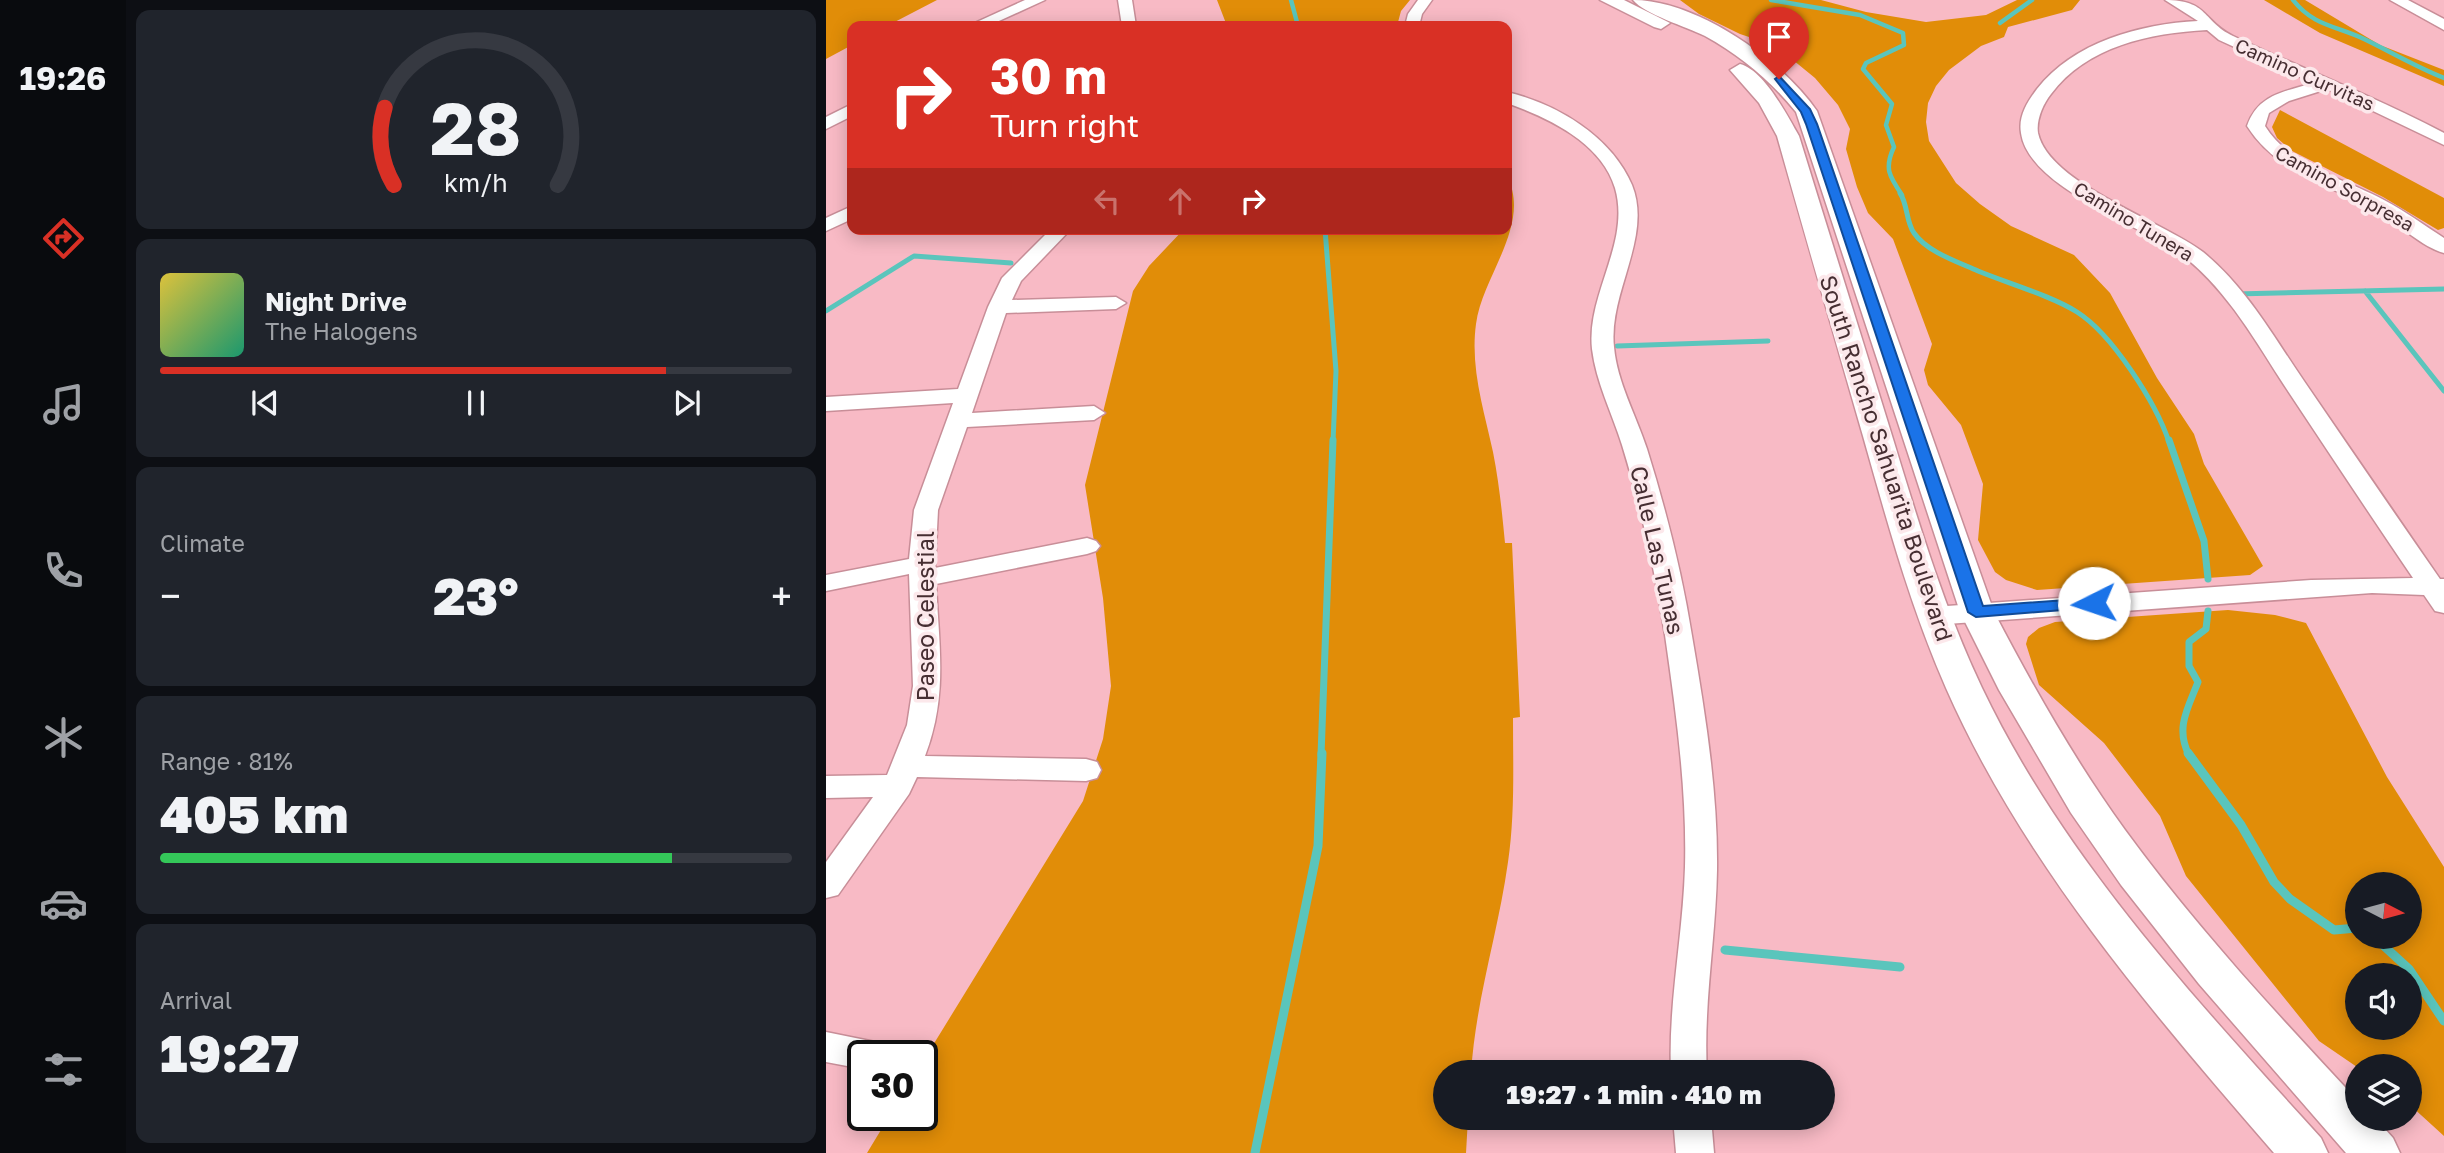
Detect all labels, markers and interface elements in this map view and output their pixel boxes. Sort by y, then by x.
pin [1749,7,1809,79]
icon: arrive [1760,18,1798,56]
street label: Camino Curvitas [2232,33,2378,115]
text: 30 m [990,46,1107,105]
icon: right [875,49,966,140]
text: 19:26 [20,59,106,97]
text: 28 [431,85,522,172]
text: Turn right [990,106,1139,144]
street label: Camino Sorpresa [2272,140,2418,236]
text: km/h [444,167,508,198]
street label: Camino Tunera [2070,176,2198,266]
icon: left [1088,182,1126,220]
icon: ahead [1161,182,1199,220]
icon: right [1234,182,1272,220]
icon: directions [39,214,88,263]
street label: South Rancho Sahuarita Boulevard [1814,271,1960,645]
text: Night Drive [265,286,407,317]
text: The Halogens [265,317,418,345]
icon: music [39,380,88,429]
icon: previous [246,384,284,422]
icon: pause [457,384,495,422]
icon: next [668,384,706,422]
street label: Calle Las Tunas [1625,463,1691,637]
text: Climate [160,529,245,557]
street label: Paseo Celestial [911,531,939,701]
icon: phone [39,546,88,595]
text: 23° [433,564,519,626]
position arrow [2057,566,2131,640]
text: − [160,573,181,618]
text: + [771,573,792,618]
icon: climate [39,713,88,762]
text: Range · 81% [160,747,293,775]
text: 405 km [160,782,348,844]
north arrow [2345,872,2422,948]
map controls [2345,872,2422,1131]
icon: car [39,879,88,928]
button: sound [2345,963,2422,1040]
text: Arrival [160,986,232,1014]
text: 19:27 [160,1021,299,1083]
speed limit sign: 30 [847,1040,938,1131]
icon: filters [39,1045,88,1094]
button: layers [2345,1054,2422,1131]
text: 19:27 · 1 min · 410 m [1506,1079,1762,1110]

